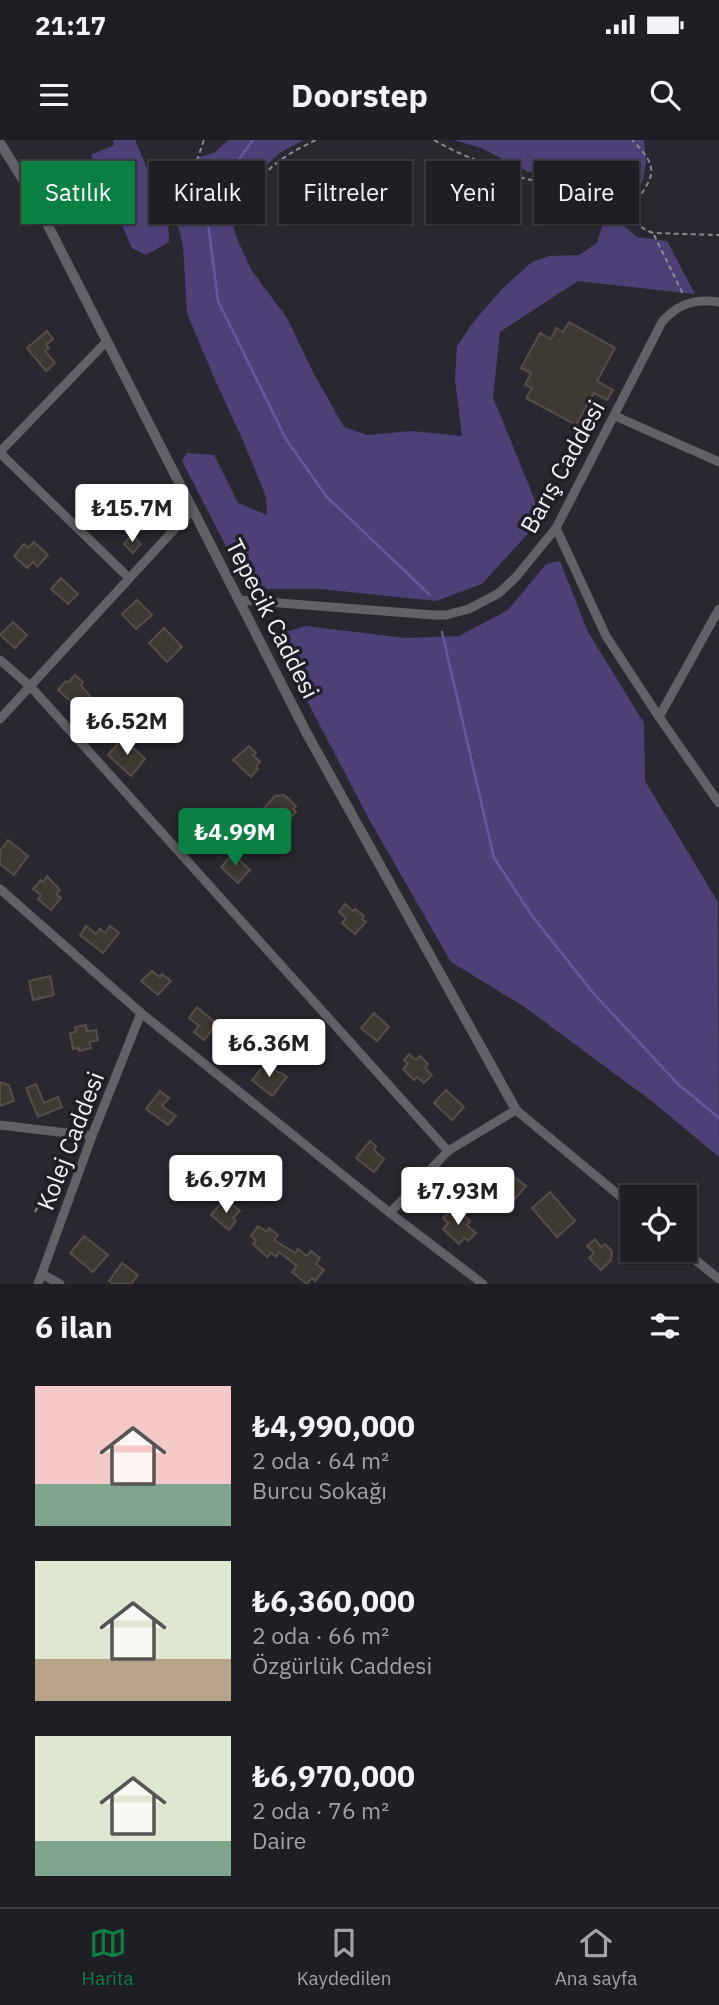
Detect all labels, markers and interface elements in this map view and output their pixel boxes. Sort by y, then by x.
text: 21:17 [35,8,106,42]
text: Doorstep [291,74,428,116]
icon: menu [35,76,73,114]
icon: search [646,76,684,114]
chip: Satılık [21,161,135,224]
chip: Kiralık [149,161,265,224]
chip: Filtreler [279,161,412,224]
chip: Yeni [426,161,520,224]
chip: Daire [534,161,639,224]
street label: Barış Caddesi [512,394,612,539]
pin: ₺15.7M [75,484,189,544]
text: ₺15.7M [91,492,173,522]
street label: Tepecik Caddesi [219,533,327,704]
pin: ₺6.52M [70,698,184,757]
text: ₺6.52M [86,705,168,735]
pin: ₺4.99M [178,808,292,868]
text: ₺4.99M [194,816,276,846]
pin: ₺6.36M [212,1020,326,1079]
text: ₺6.36M [228,1027,310,1057]
street label: Kolej Caddesi [29,1067,111,1214]
pin: ₺6.97M [169,1156,283,1215]
text: ₺6.97M [185,1163,267,1193]
pin: ₺7.93M [401,1168,515,1227]
text: ₺7.93M [417,1175,499,1205]
map controls [620,1185,697,1262]
button: locate [620,1185,697,1262]
text: 6 ilan [35,1307,113,1346]
icon: filters [646,1307,684,1345]
text: ₺4,990,000 [252,1406,415,1445]
icon: home [91,1414,175,1498]
text: 2 oda · 64 m² [252,1445,389,1475]
text: Burcu Sokağı [252,1475,387,1505]
text: ₺6,360,000 [252,1581,415,1620]
icon: home [91,1589,175,1673]
text: 2 oda · 66 m² [252,1620,389,1650]
text: Özgürlük Caddesi [252,1650,432,1680]
text: ₺6,970,000 [252,1756,415,1795]
icon: home [91,1764,175,1848]
text: 2 oda · 76 m² [252,1795,389,1825]
text: Daire [252,1825,306,1855]
tab: Harita [82,1924,134,1990]
tab: Kaydedilen [297,1924,392,1990]
tab: Ana sayfa [555,1924,637,1990]

